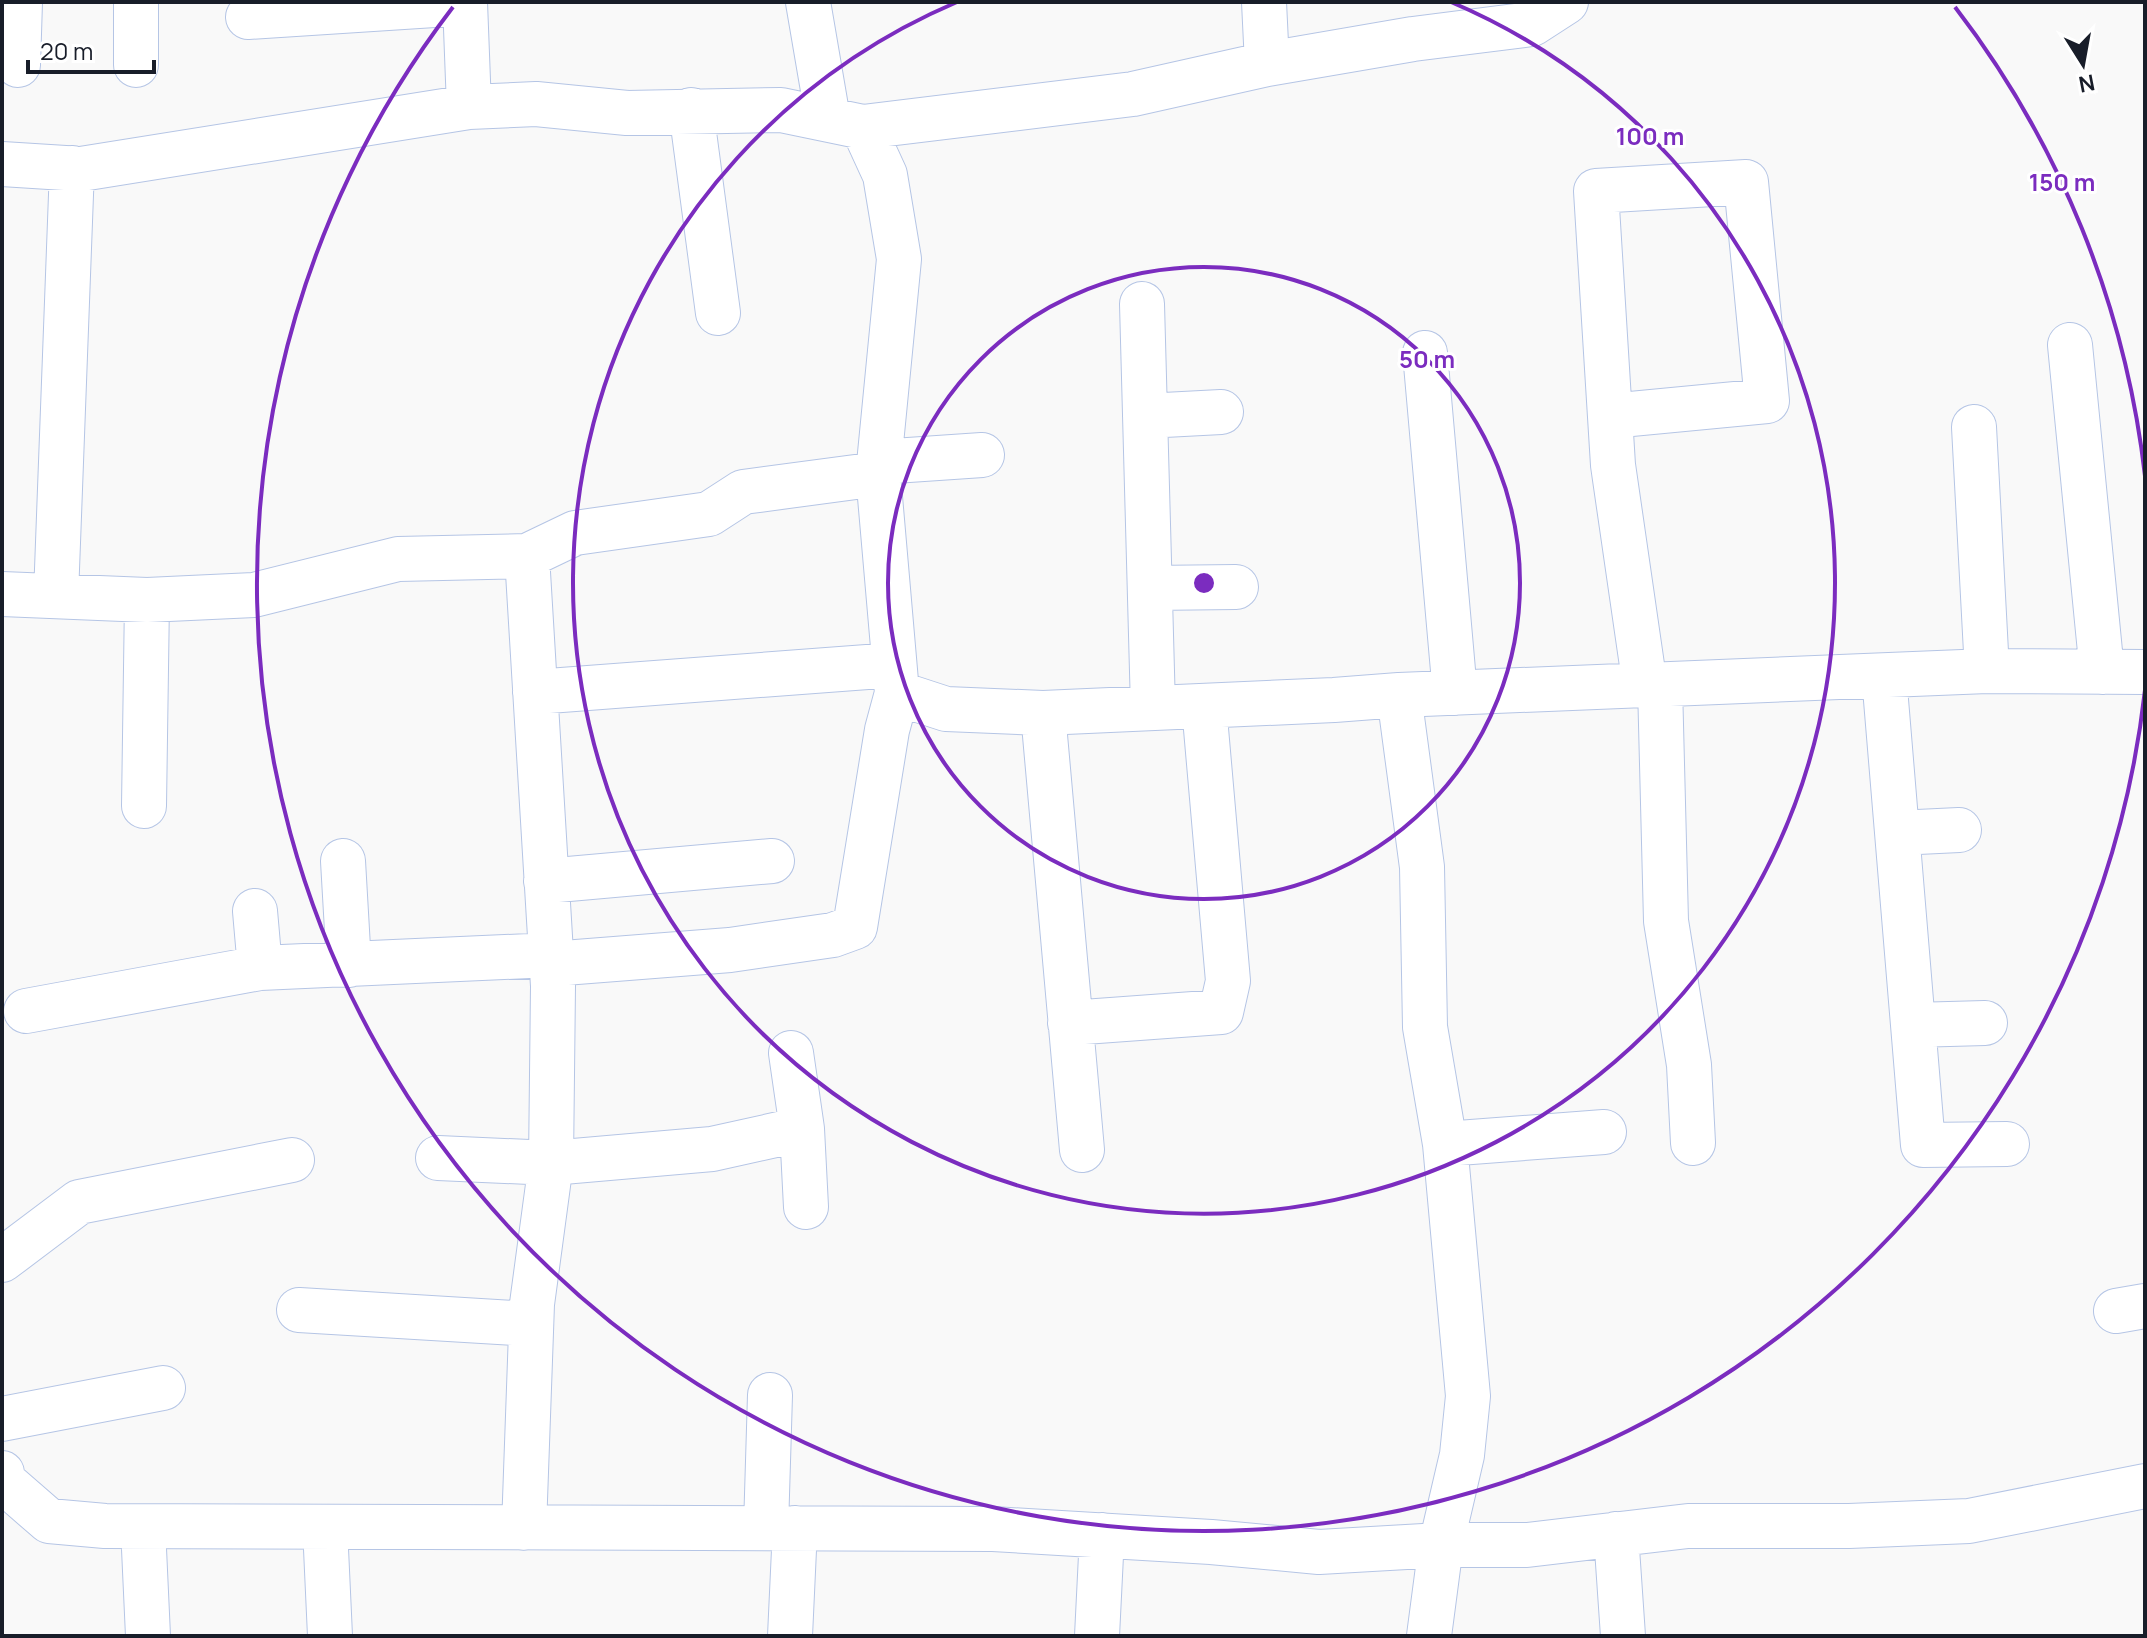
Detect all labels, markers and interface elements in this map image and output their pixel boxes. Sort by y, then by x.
scale bar [28,24,154,74]
north arrow [2043,24,2123,104]
text: 20 m [40,34,93,67]
text: N [2076,67,2097,100]
text: 100 m [1616,119,1684,152]
text: 150 m [2029,165,2095,198]
text: 50 m [1399,342,1455,375]
centre of rings [1190,569,1218,597]

